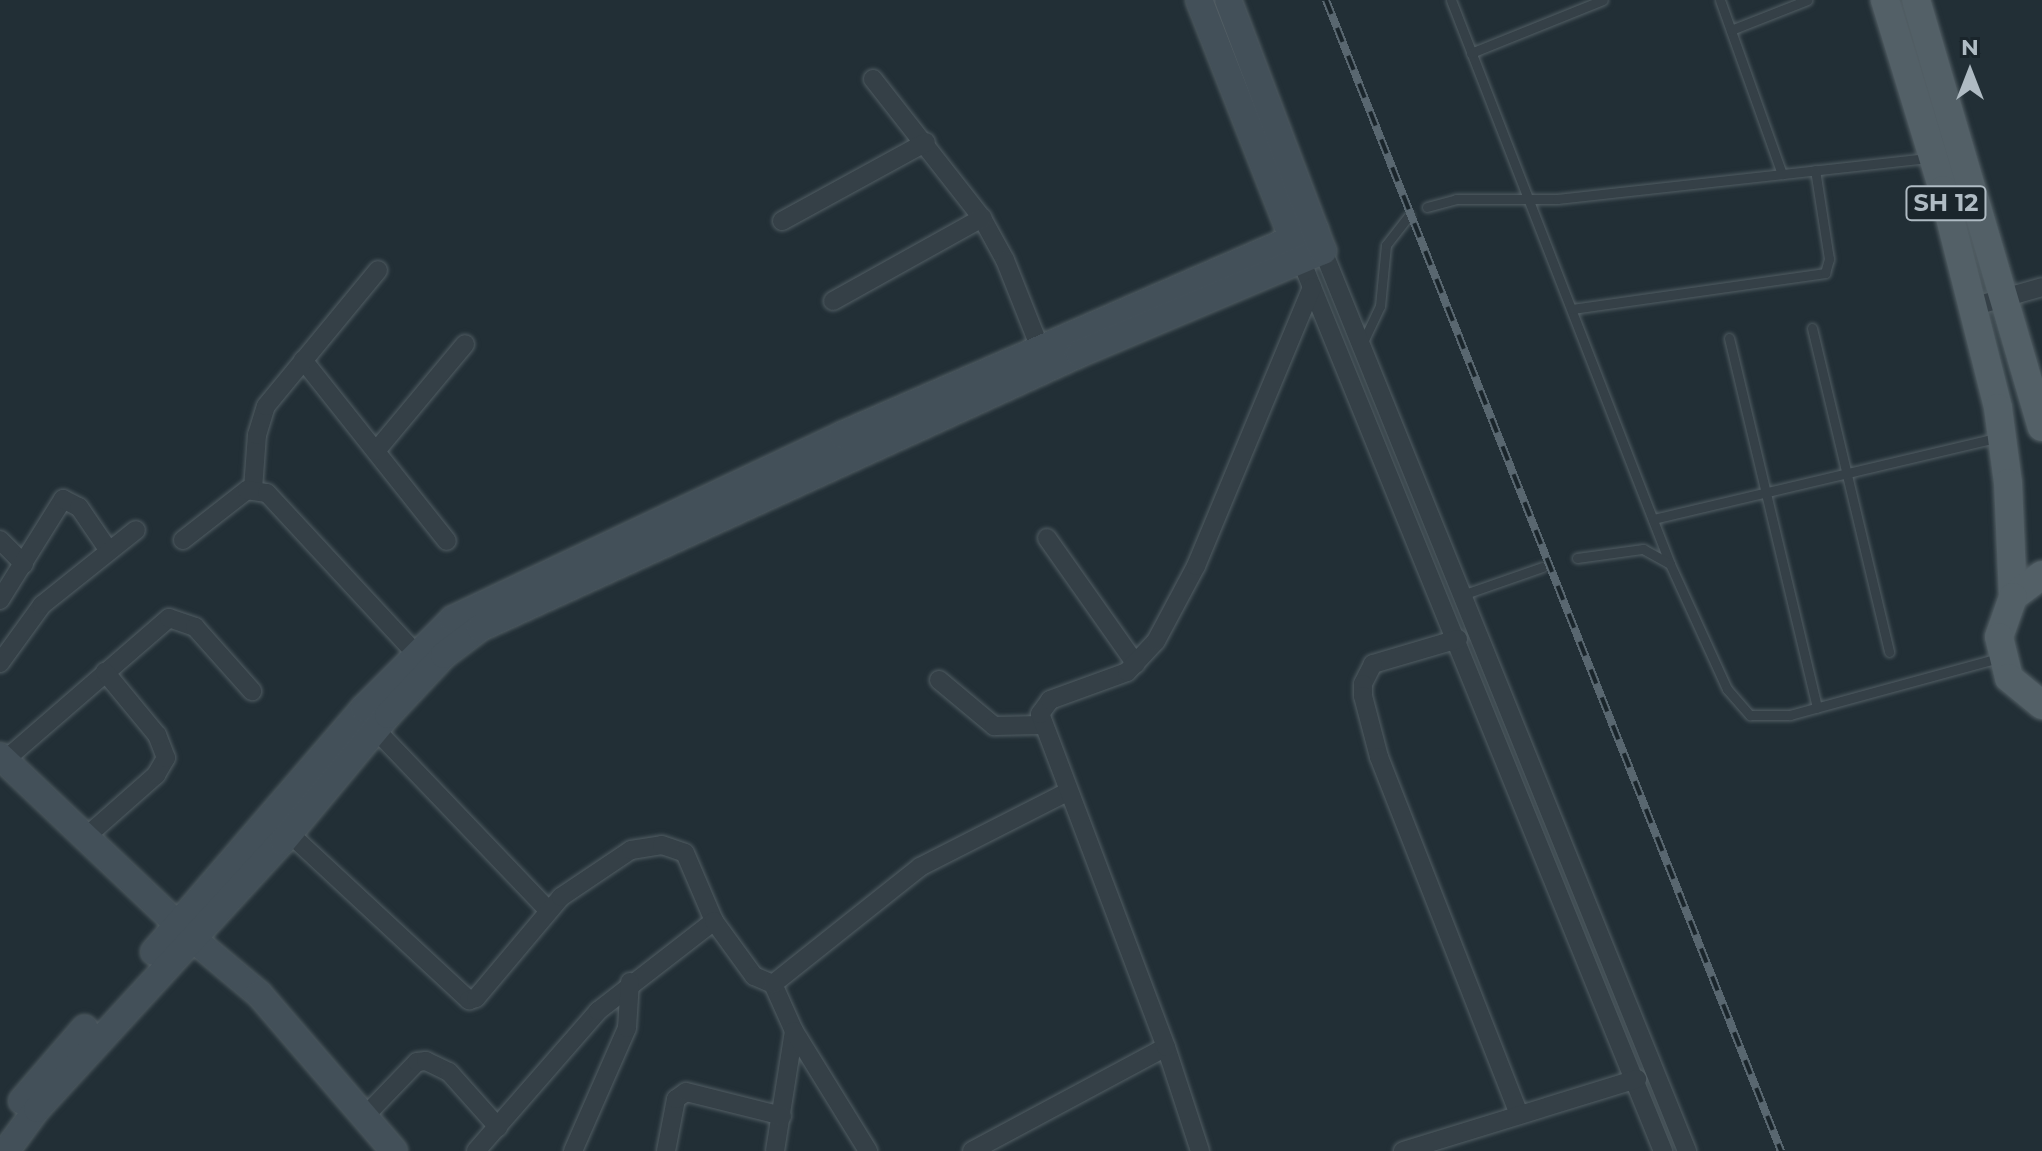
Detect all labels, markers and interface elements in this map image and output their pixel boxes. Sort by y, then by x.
north arrow [1930,32,2010,112]
text: N [1961,34,1979,61]
road number: SH 12 [1904,183,1988,223]

